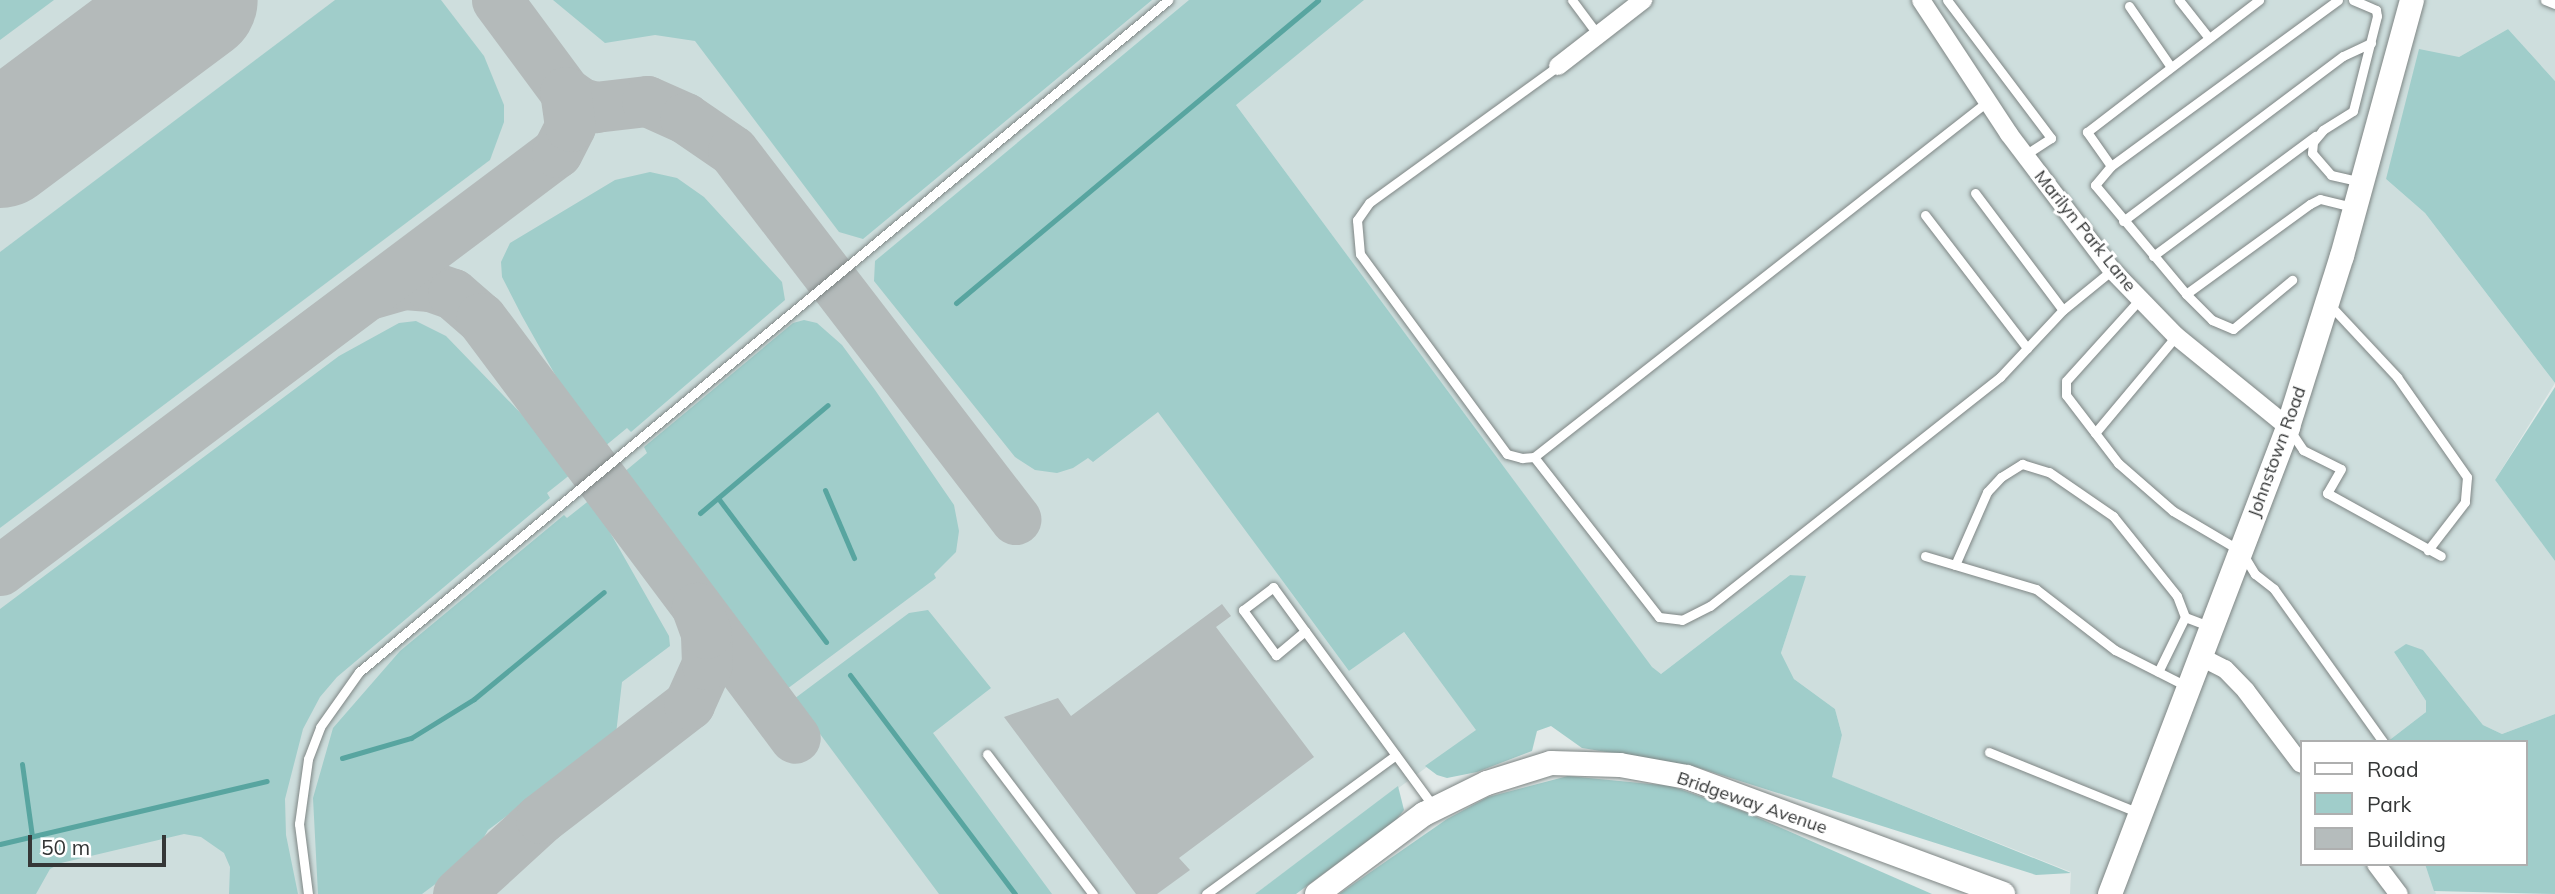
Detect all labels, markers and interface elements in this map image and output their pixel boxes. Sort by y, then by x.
street label: Marilyn Park Lane [2030,166,2140,296]
street label: Johnstown Road [2243,384,2311,520]
legend [2300,740,2527,866]
text: Road [2367,756,2418,782]
street label: Bridgeway Avenue [1674,767,1830,839]
text: Park [2367,791,2411,817]
scale bar [32,820,170,864]
text: Building [2367,826,2446,852]
text: 50 m [41,834,90,860]

